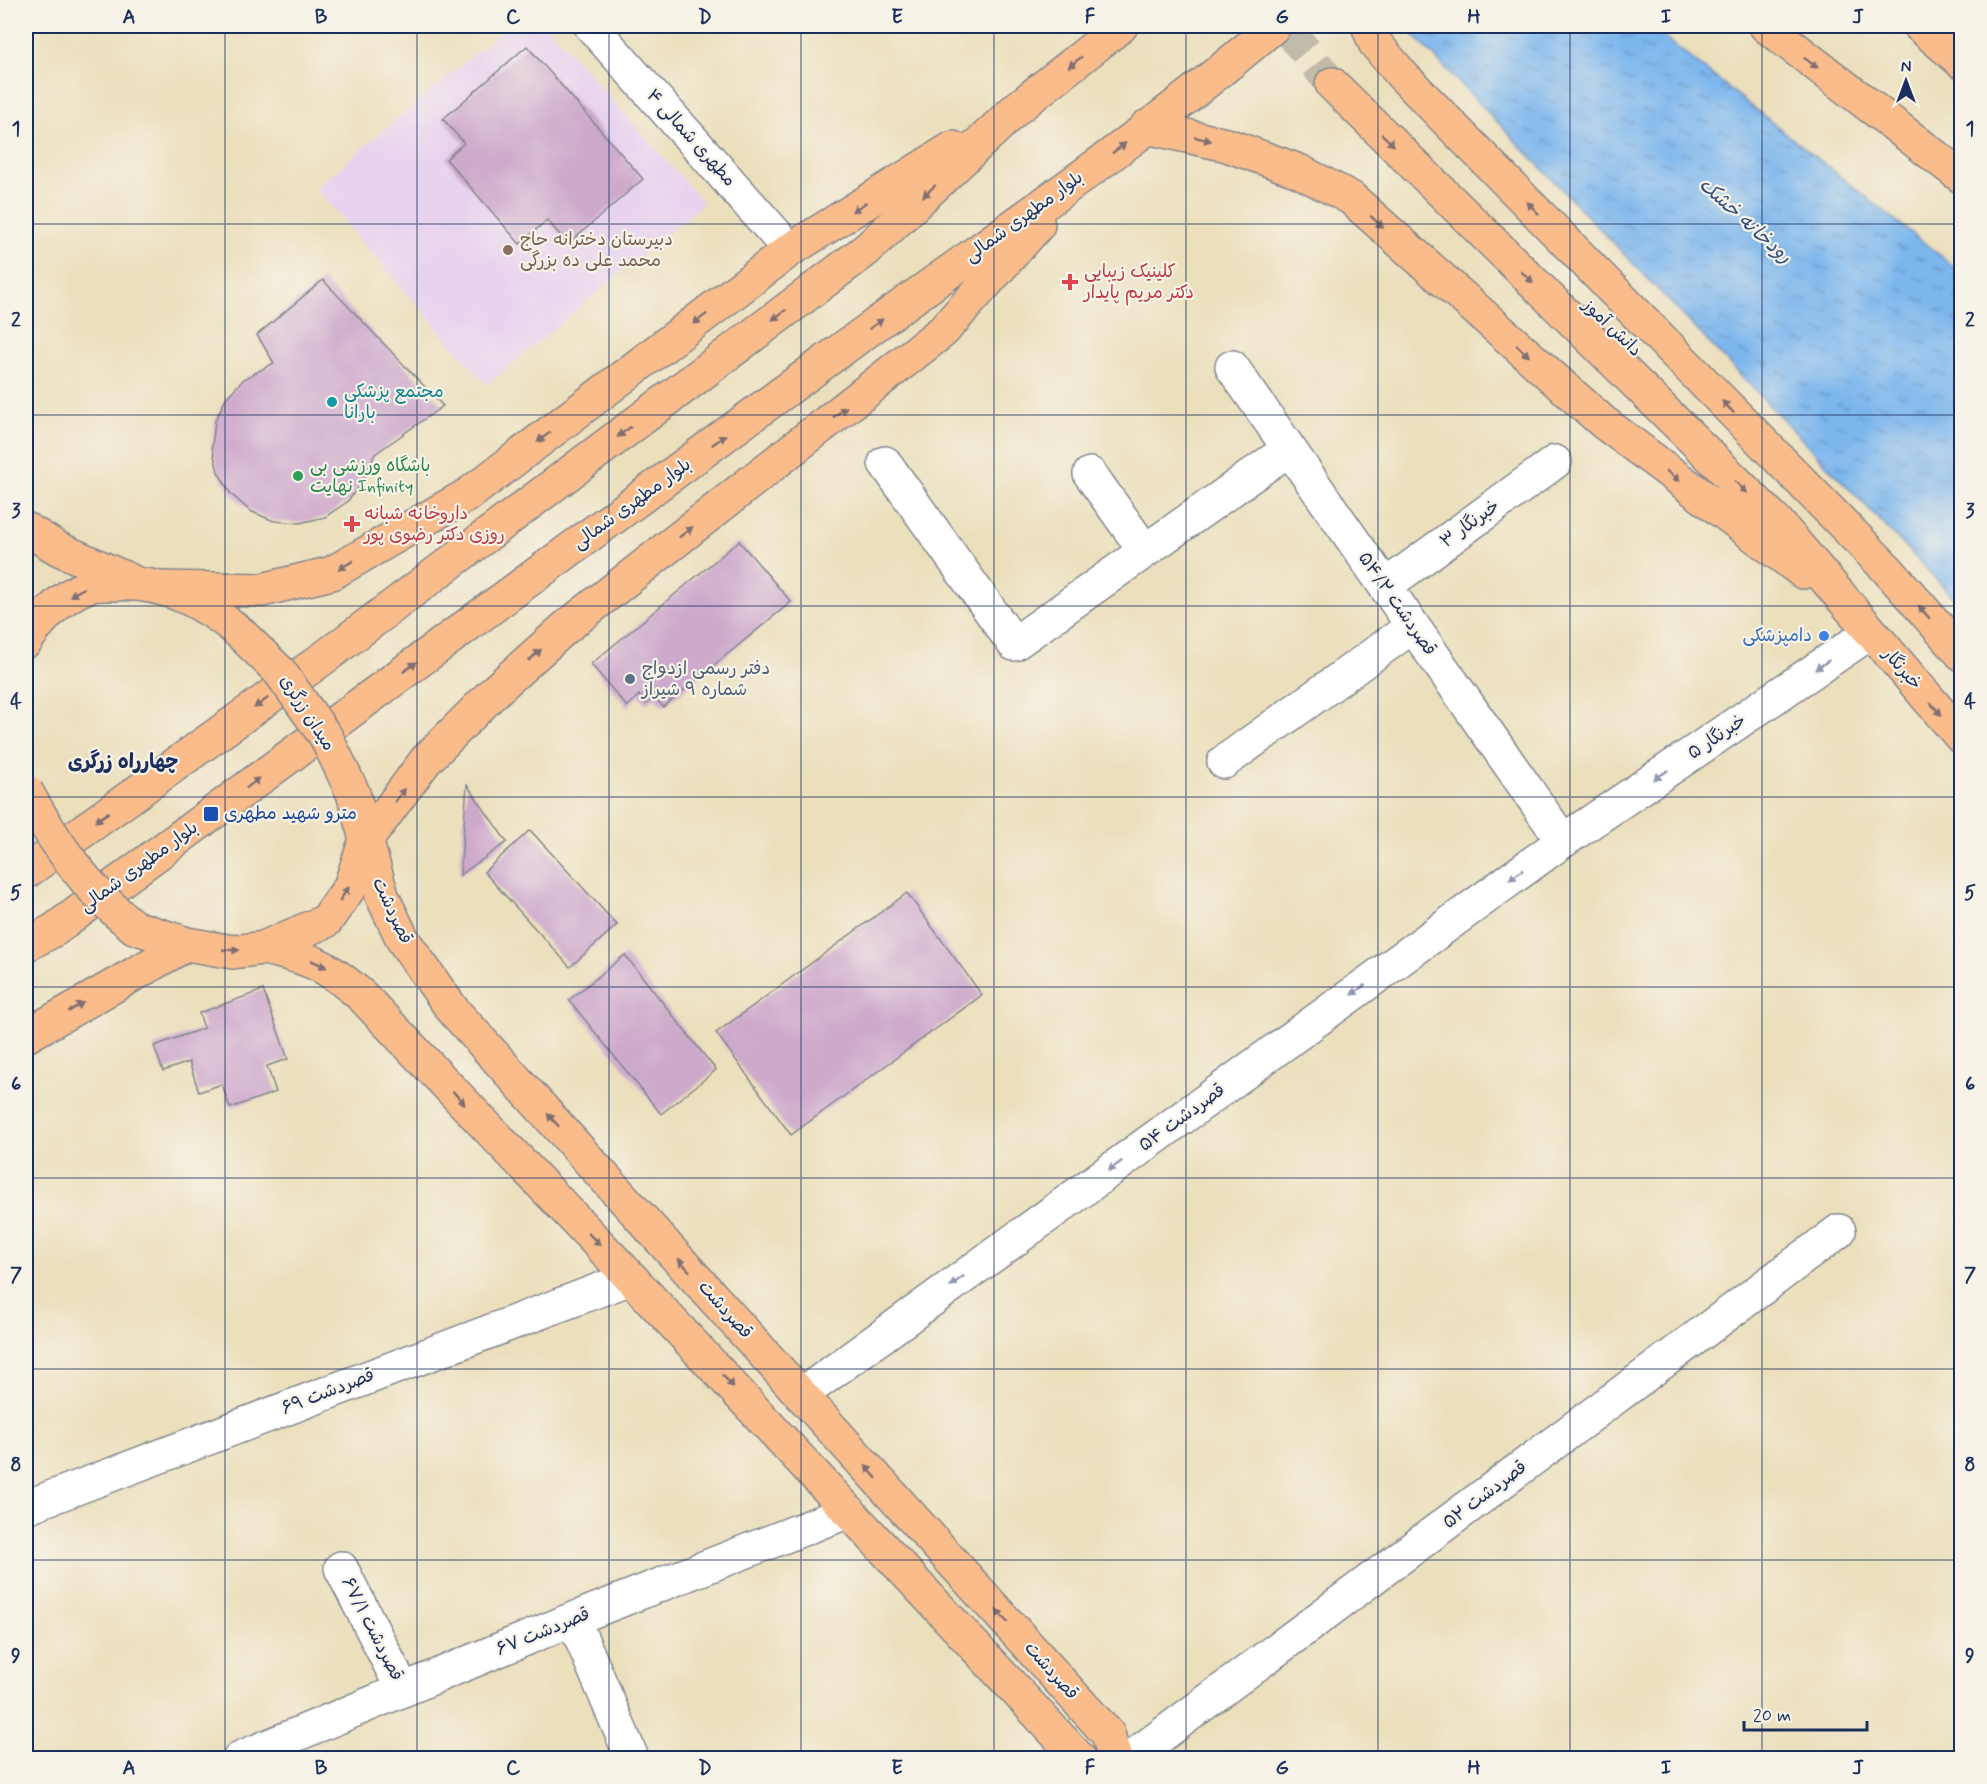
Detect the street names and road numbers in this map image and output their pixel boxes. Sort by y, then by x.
street label: ۴ مطهری شمالی [641,84,741,192]
street label: بلوار مطهرى شمالى [960,166,1088,268]
street label: دانش آموز [1576,292,1647,362]
street label: بلوار مطهرى شمالى [568,453,696,555]
street label: ۳ خبرنگار [1435,494,1505,554]
street label: ۵۴/۲ قصردشت [1352,547,1442,661]
street label: خبرنگار [1876,641,1927,695]
street label: میدان زرگری [274,670,340,756]
street label: ۵ خبرنگار [1683,709,1751,765]
street label: بلوار مطهرى شمالى [75,816,203,918]
street label: قصردشت [366,874,418,948]
street label: ۵۴ قصردشت [1134,1078,1230,1158]
street label: قصردشت [692,1276,758,1344]
street label: ۶۹ قصردشت [278,1363,378,1421]
street label: ۵۲ قصردشت [1438,1455,1532,1535]
street label: ۶۷/۱ قصردشت [336,1573,408,1685]
street label: ۶۷ قصردشت [493,1602,593,1662]
street label: قصردشت [1018,1637,1084,1705]

